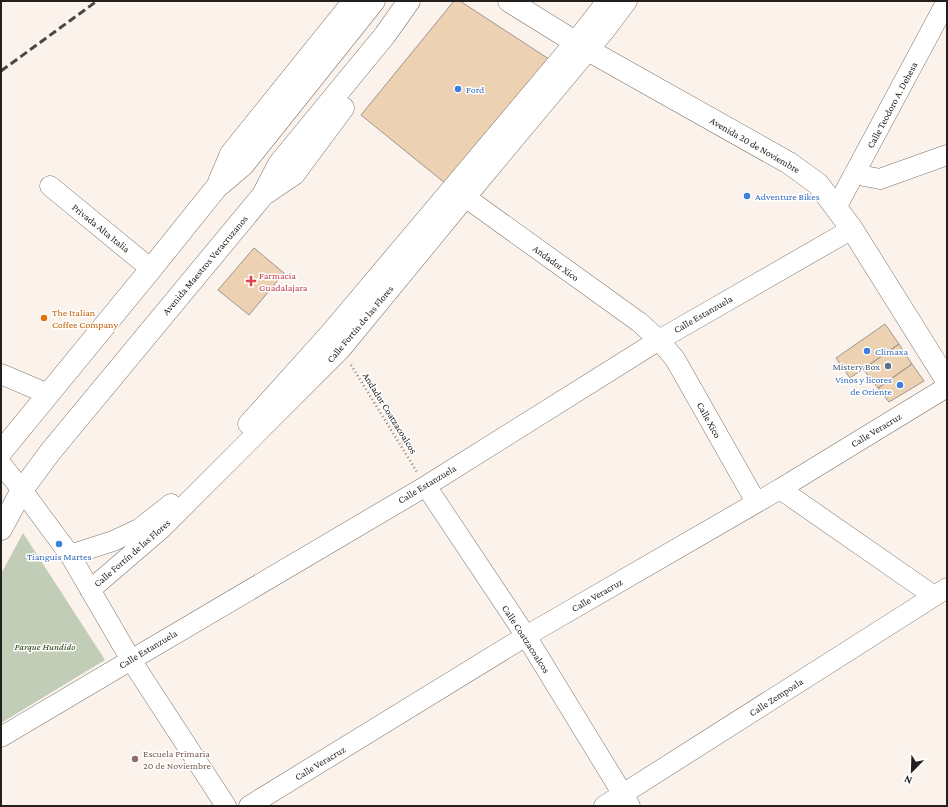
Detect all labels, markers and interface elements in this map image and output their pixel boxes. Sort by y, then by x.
street label: Calle Teodoro A. Dehesa [865,60,920,150]
marker: Ford [453,84,463,94]
place label: Ford [466,84,485,95]
street label: Avenida 20 de Noviembre [708,115,802,176]
marker: Adventure Bikes [742,191,752,201]
place label: Adventure Bikes [755,191,820,202]
street label: Privada Alta Italia [70,201,132,255]
street label: Avenida Maestros Veracruzanos [160,213,250,317]
street label: Andador Xico [531,243,581,283]
place label: Farmacia Guadalajara [259,270,308,294]
marker: Farmacia Guadalajara [246,276,256,286]
street label: Calle Fortín de las Flores [325,283,395,365]
street label: Calle Estanzuela [672,293,735,335]
place label: The Italian Coffee Company [52,307,118,330]
marker: The Italian Coffee Company [39,313,49,323]
marker: Climaxa [862,346,872,356]
place label: Climaxa [875,346,908,357]
place label: Mistery Box [832,361,880,372]
marker: Mistery Box [883,361,893,371]
street label: Andador Coatzacoalcos [361,370,419,456]
place label: Vinos y licores de Oriente [835,374,893,397]
marker: Vinos y licores de Oriente [895,380,905,390]
street label: Calle Xico [695,400,723,440]
street label: Calle Veracruz [849,411,903,449]
street label: Calle Estanzuela [396,462,458,506]
street label: Calle Fortín de las Flores [92,517,172,589]
marker: Tianguis Martes [54,539,64,549]
place label: Tianguis Martes [27,551,91,562]
street label: Calle Veracruz [570,576,624,614]
street label: Calle Coatzacoalcos [500,603,552,675]
street label: Calle Estanzuela [117,627,179,671]
park label: Parque Hundido [15,641,75,652]
street label: Calle Zempoala [747,675,805,718]
street label: Calle Veracruz [293,744,347,782]
place label: Escuela Primaria 20 de Noviembre [143,748,211,771]
north arrow [892,751,932,791]
marker: Escuela Primaria 20 de Noviembre [130,754,140,764]
text: N [902,773,914,787]

